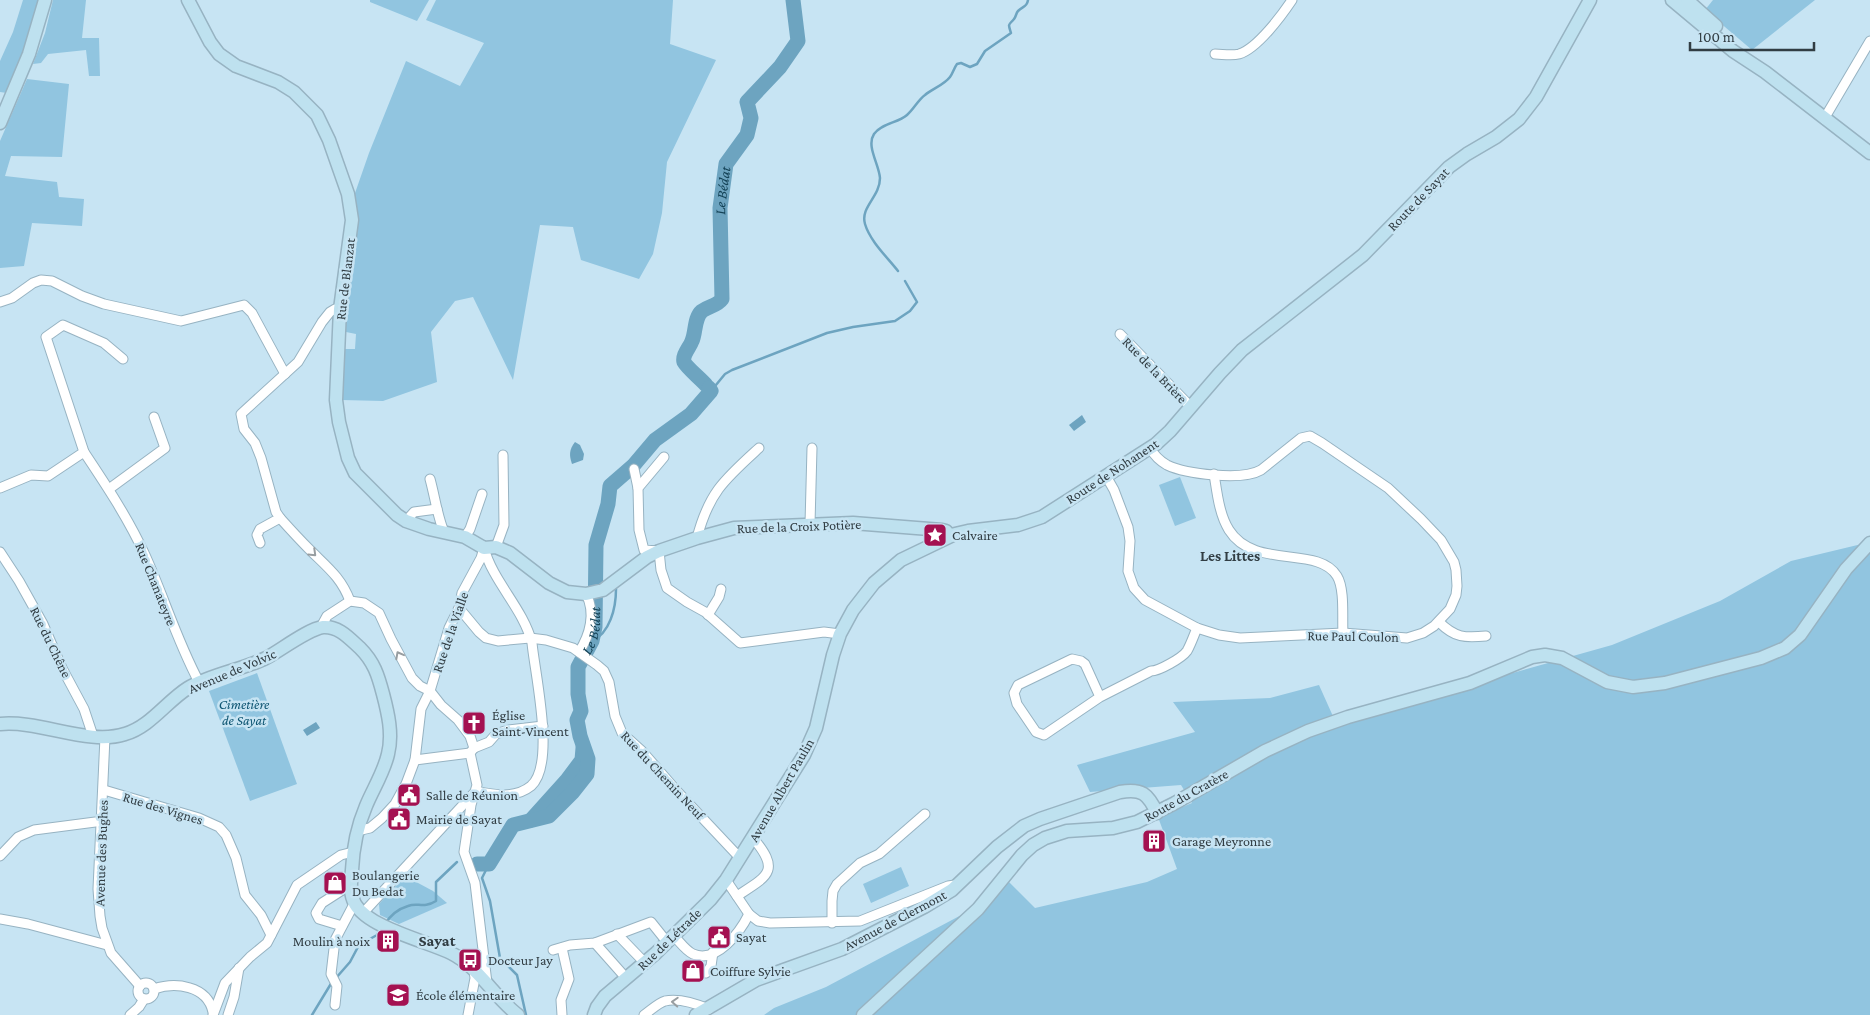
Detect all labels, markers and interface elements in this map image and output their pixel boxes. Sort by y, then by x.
scale bar [1690,20,1814,52]
text: 100 m [1698,29,1735,45]
street label: Route de Sayat [1384,164,1452,234]
water label: Le Bédat [712,165,734,215]
street label: Rue de Blanzat [332,237,358,321]
street label: Rue de la Brière [1119,334,1191,406]
street label: Route de Nohanent [1063,435,1162,507]
street label: Rue de la Croix Potière [737,516,861,536]
place icon: Calvaire [922,522,948,548]
place label: Calvaire [952,527,998,543]
street label: Rue Chanateyre [132,540,180,628]
one-way arrow [307,547,316,556]
district label: Les Littes [1200,548,1260,564]
street label: Rue de la Vialle [429,590,471,674]
street label: Rue du Chêne [27,604,75,680]
water label: Le Bédat [578,606,603,657]
street label: Rue Paul Coulon [1307,627,1399,645]
street label: Avenue de Volvic [186,645,279,697]
one-way arrow [396,651,406,660]
park label: Cimetière de Sayat [219,696,270,728]
place label: Église Saint-Vincent [492,707,569,739]
church icon: Église Saint-Vincent [461,710,487,736]
street label: Rue du Chemin Neuf [618,727,709,823]
street label: Avenue Albert Paulin [745,735,817,845]
street label: Route du Cratère [1141,765,1231,825]
public building icon: Salle de Réunion [396,782,422,808]
place label: Salle de Réunion [426,787,519,803]
street label: Rue des Vignes [121,788,205,828]
street label: Avenue des Bughes [91,799,111,907]
public building icon: Mairie de Sayat [386,806,412,832]
place label: Mairie de Sayat [416,811,502,827]
building icon: Garage Meyronne [1141,828,1167,854]
place label: Garage Meyronne [1172,833,1271,849]
place label: Boulangerie Du Bedat [352,867,419,899]
shop icon: Boulangerie Du Bedat [322,870,348,896]
street label: Avenue de Clermont [841,886,949,954]
street label: Rue de Létrade [634,905,704,973]
public building icon: Sayat [706,924,732,950]
building icon: Moulin à noix [375,928,401,954]
place label: Sayat [736,929,767,945]
district label: Sayat [419,932,456,949]
place label: Moulin à noix [293,933,370,949]
bus stop icon: Docteur Jay [457,947,483,973]
place label: Docteur Jay [488,952,553,968]
shop icon: Coiffure Sylvie [680,958,706,984]
place label: Coiffure Sylvie [710,963,791,979]
school or university icon: École élémentaire [385,982,411,1008]
place label: École élémentaire [416,987,515,1003]
one-way arrow [671,996,679,1007]

